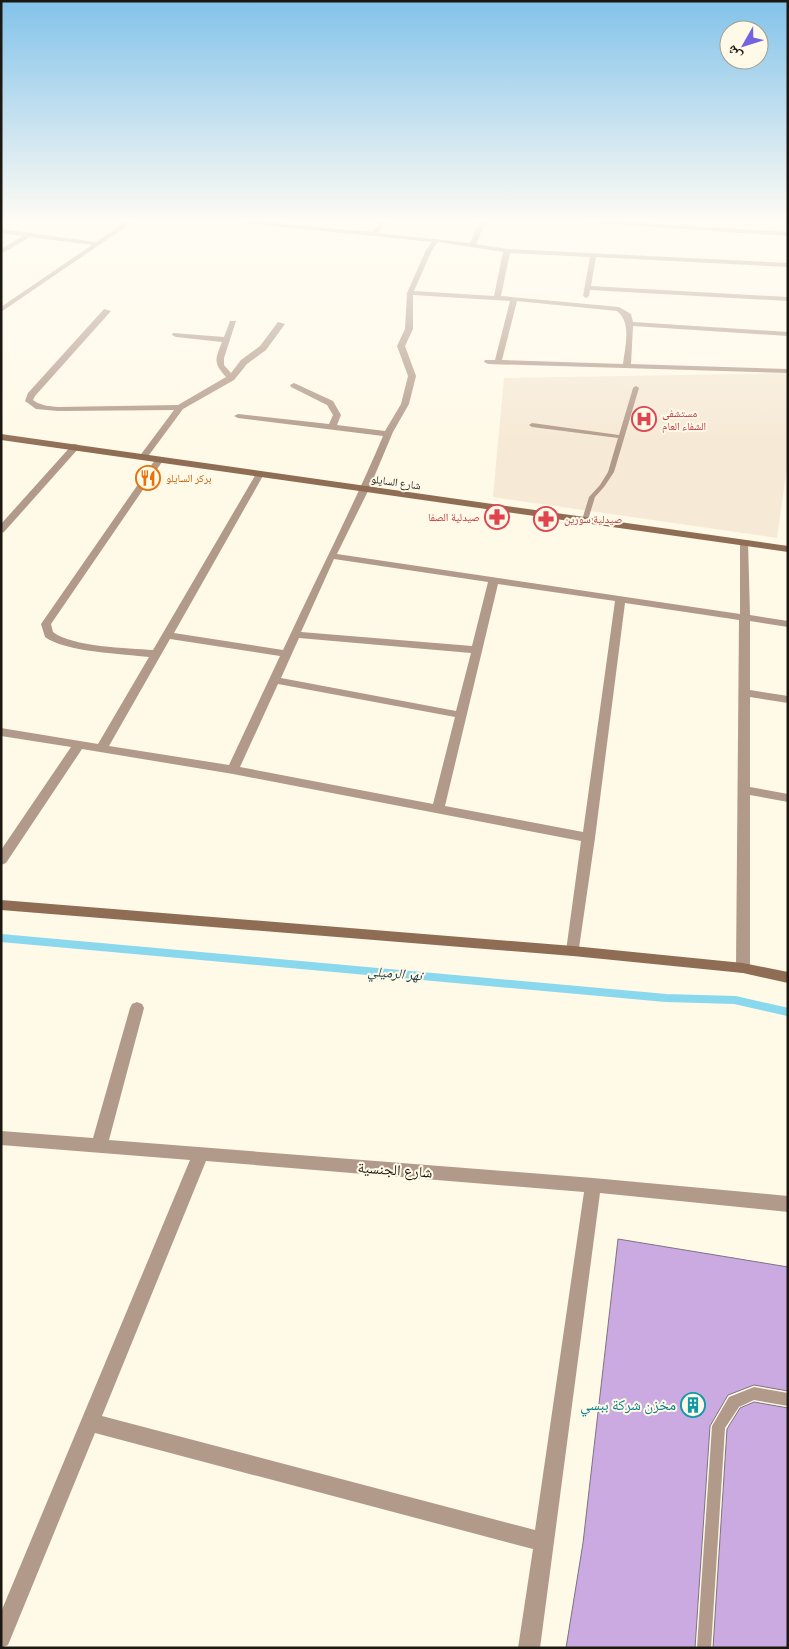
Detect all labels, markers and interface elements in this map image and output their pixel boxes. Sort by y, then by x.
north arrow [719,20,769,70]
text: ش [721,38,749,65]
place label: مستشفى الشفاء العام [662,405,706,437]
hospital icon: مستشفى الشفاء العام [631,406,657,432]
restaurant icon: بركر السايلو [135,465,161,491]
place label: بركر السايلو [166,470,212,489]
street label: شارع السايلو [370,471,422,496]
pharmacy icon: صيدلية الصفا [484,504,510,530]
pharmacy icon: صيدلية سورين [533,506,559,532]
place label: صيدلية الصفا [428,509,480,528]
place label: صيدلية سورين [564,511,622,530]
water label: نهر الرميلي [367,961,425,989]
street label: شارع الجنسية [357,1156,433,1188]
building icon: مخزن شركة ببسي [680,1392,706,1418]
place label: مخزن شركة ببسي [580,1394,676,1420]

